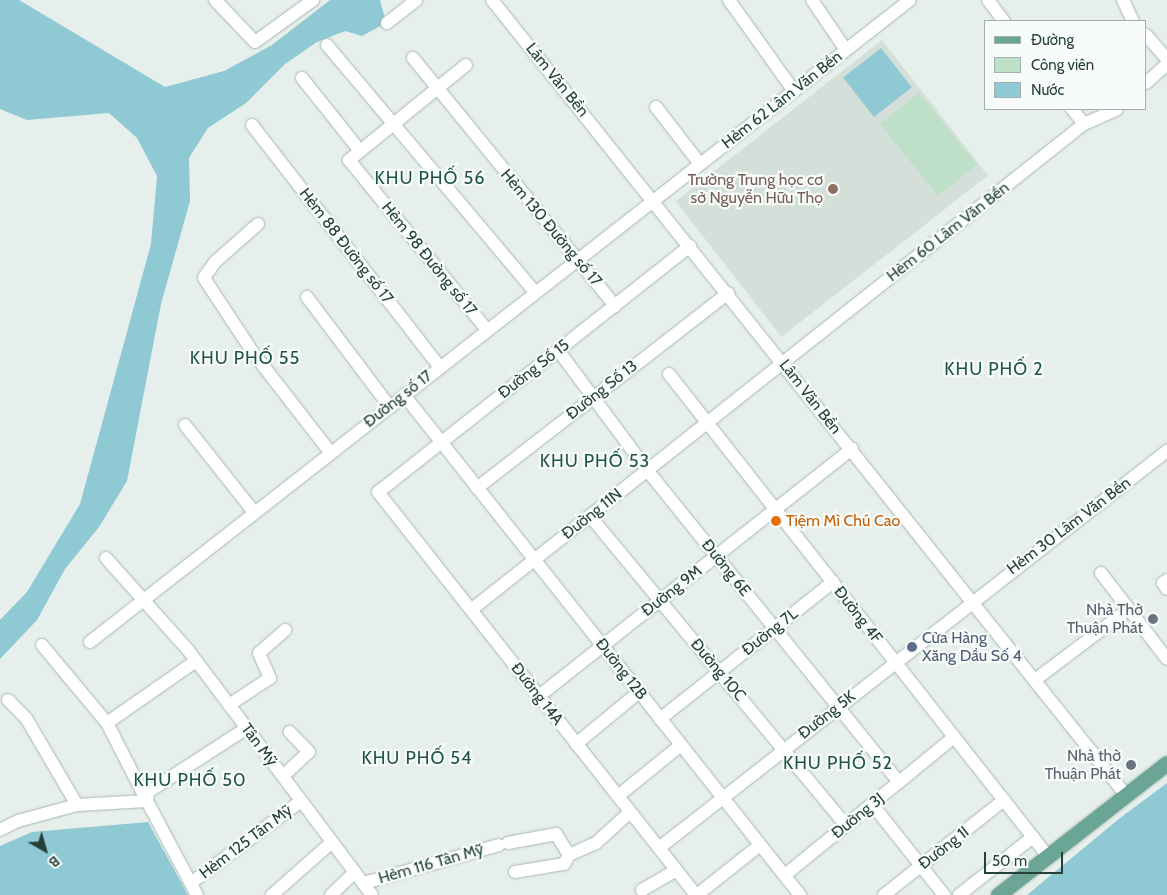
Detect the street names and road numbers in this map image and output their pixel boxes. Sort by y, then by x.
street label: Lâm Văn Bền [521,39,593,121]
street label: Hẻm 62 Lâm Văn Bền [718,47,846,153]
street label: Hẻm 130 Đường số 17 [496,165,606,291]
street label: Hẻm 60 Lâm Văn Bền [883,178,1013,286]
street label: Hẻm 88 Đường số 17 [295,184,397,308]
street label: Hẻm 98 Đường số 17 [377,198,481,320]
street label: Đường Số 15 [495,335,573,403]
street label: Đường Số 13 [563,356,641,424]
street label: Lâm Văn Bền [775,356,845,438]
street label: Đường số 17 [360,366,436,432]
street label: Hẻm 30 Lâm Văn Bền [1003,473,1135,579]
street label: Đường 11N [558,485,626,543]
street label: Đường 6E [697,536,755,600]
street label: Đường 9M [638,561,706,621]
street label: Đường 4F [830,583,886,647]
street label: Đường 7L [738,604,802,660]
street label: Đường 12B [591,635,651,703]
street label: Đường 10C [686,635,750,705]
street label: Đường 14A [507,659,567,729]
street label: Đường 5K [795,687,859,743]
street label: Tân Mỹ [237,720,281,770]
street label: Đường 3J [828,789,888,843]
street label: Hẻm 125 Tân Mỹ [196,801,296,883]
street label: Đường 1I [915,822,973,874]
street label: Hẻm 116 Tân Mỹ [376,840,486,888]

